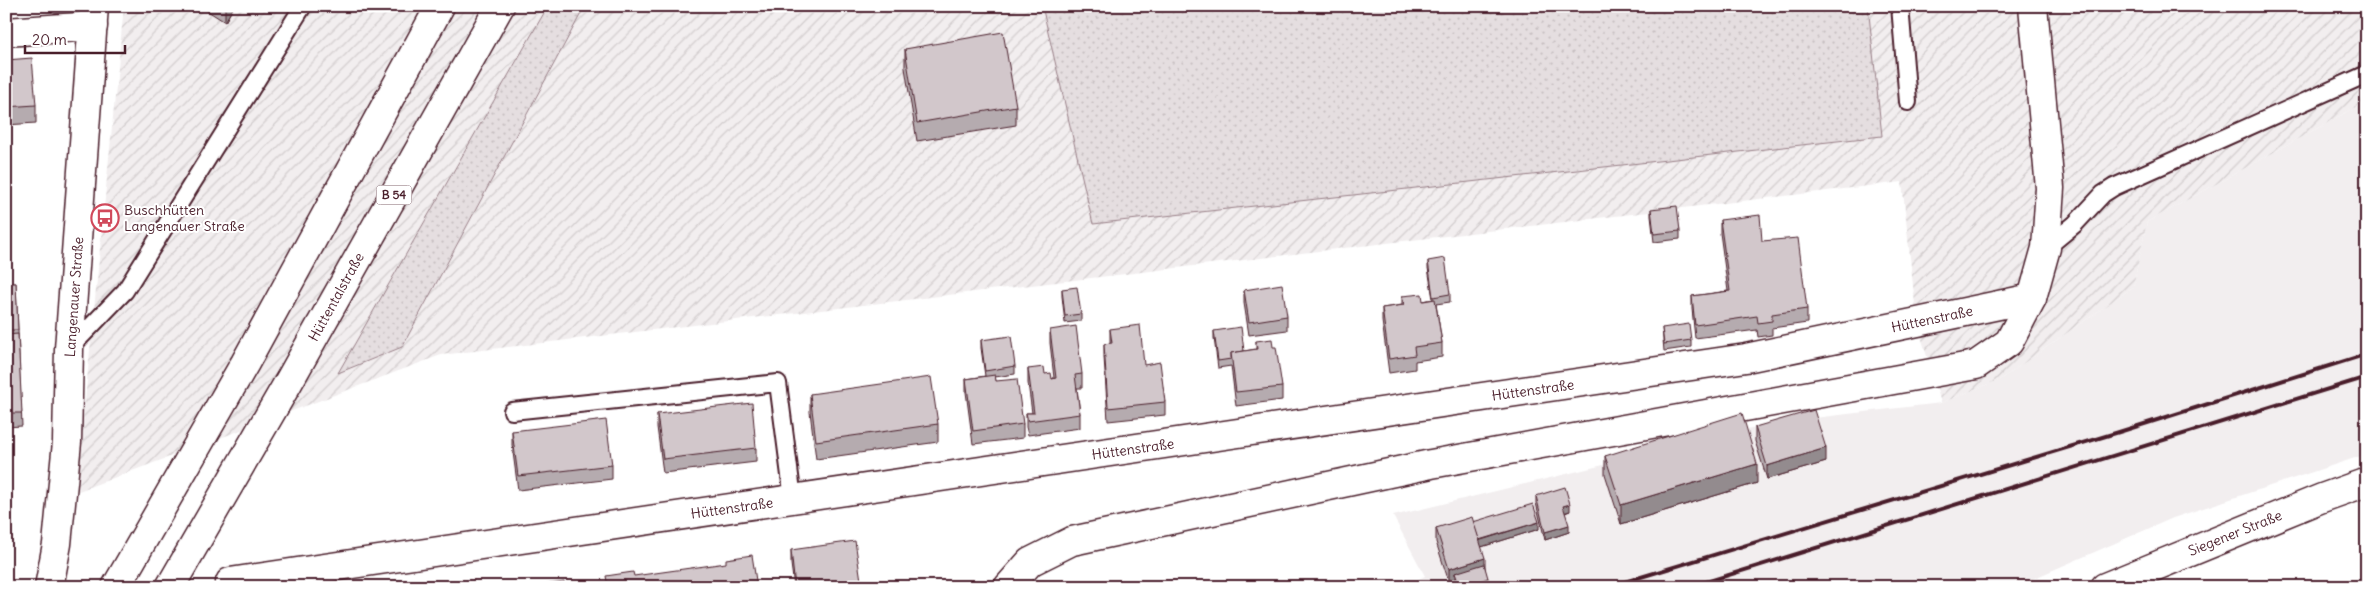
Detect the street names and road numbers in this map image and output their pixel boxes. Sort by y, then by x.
road number: B 54 [376,186,412,204]
street label: Langenauer Straße [61,236,87,358]
street label: Hüttentalstraße [304,249,368,345]
street label: Hüttenstraße [1890,302,1974,336]
street label: Hüttenstraße [1491,375,1575,405]
street label: Hüttenstraße [1091,434,1175,464]
street label: Hüttenstraße [690,493,774,523]
street label: Siegener Straße [2186,506,2284,560]

